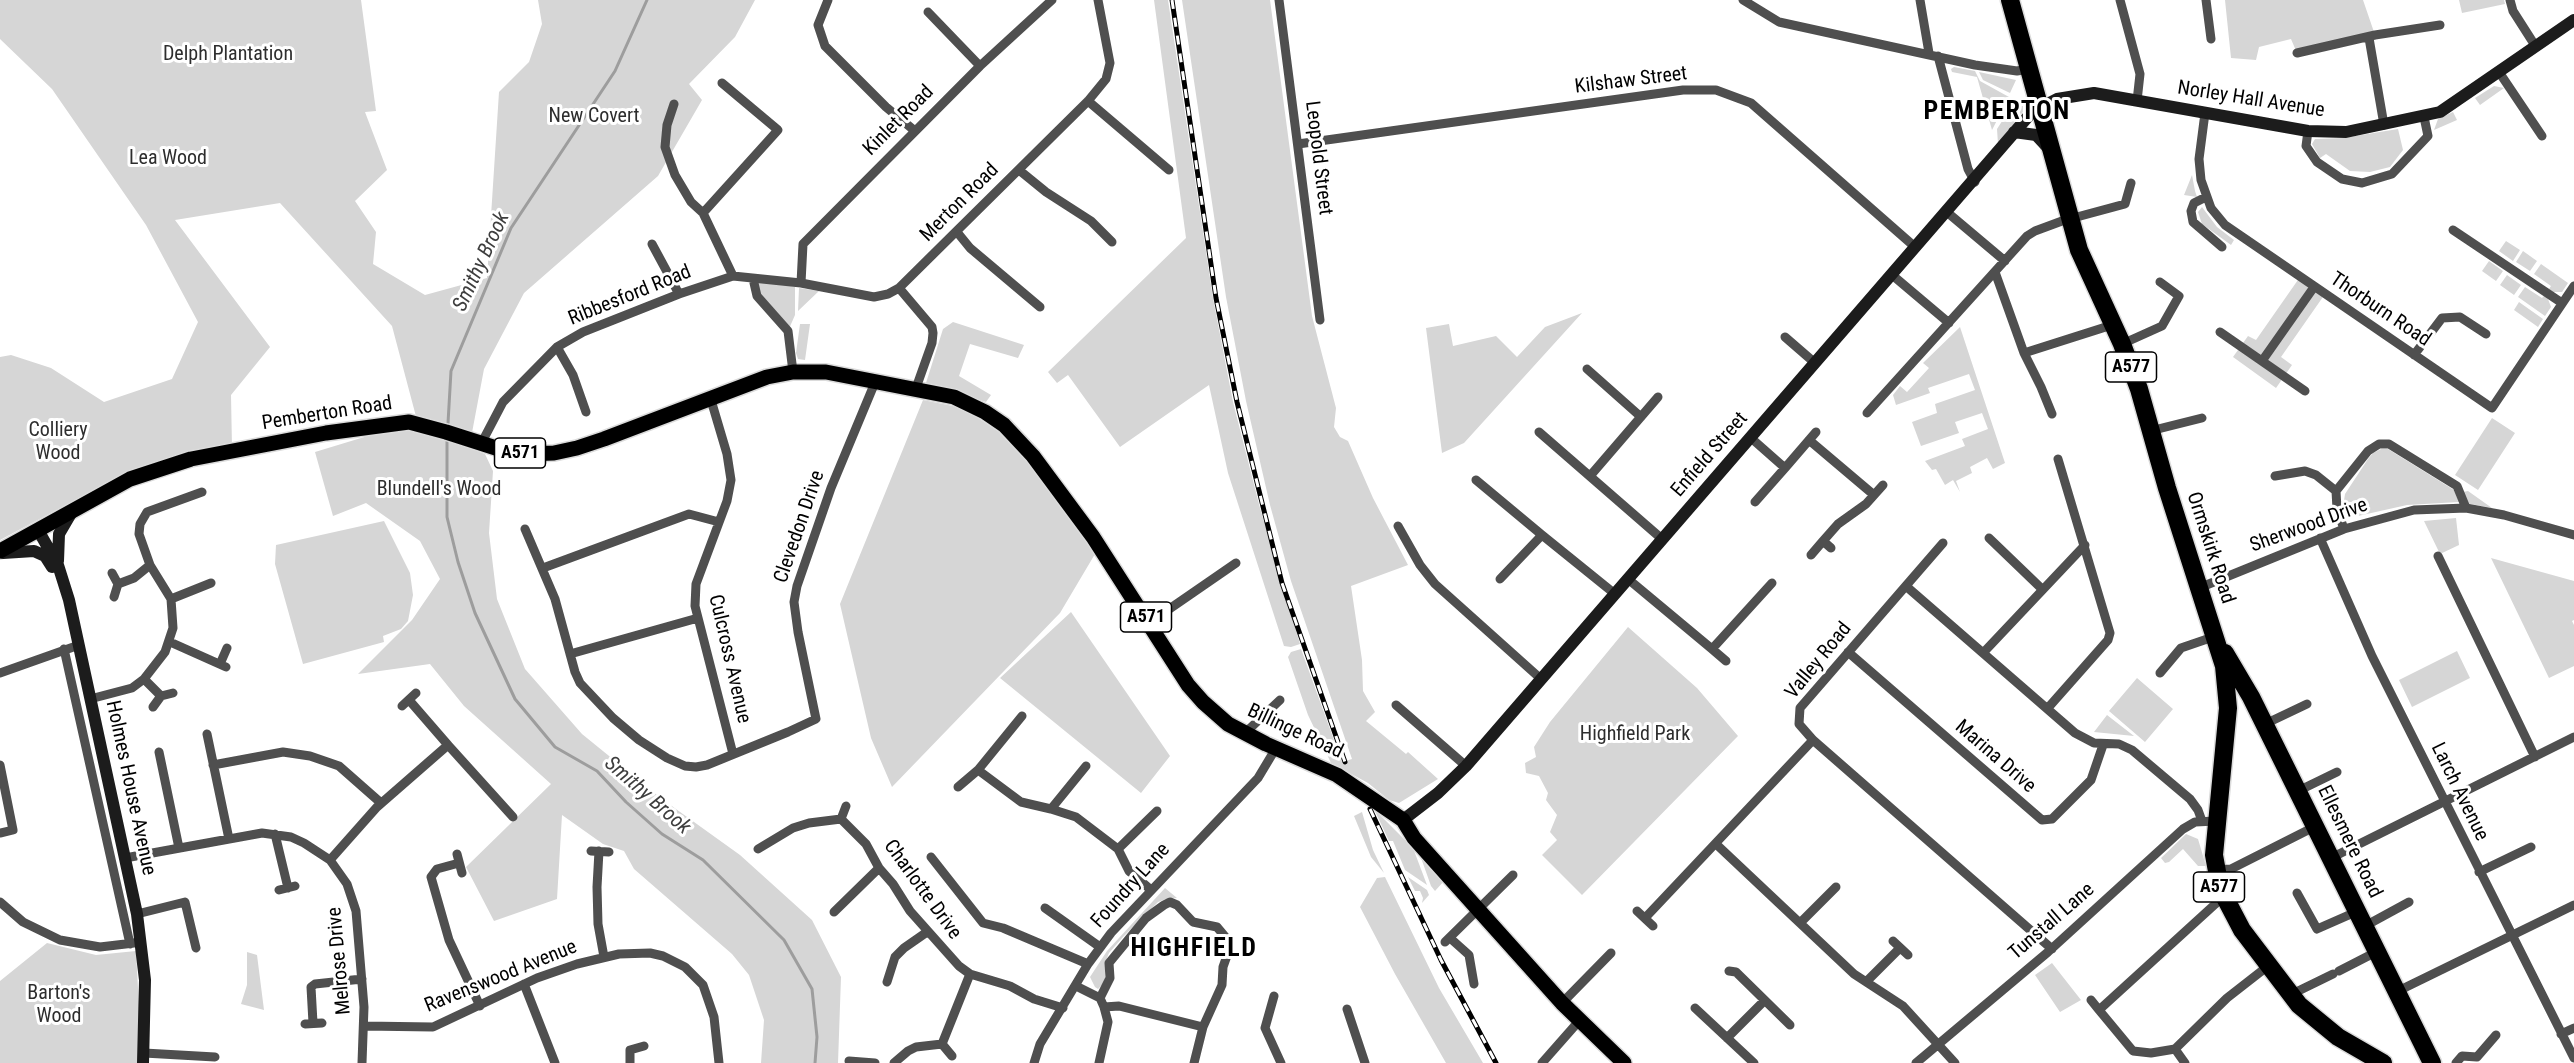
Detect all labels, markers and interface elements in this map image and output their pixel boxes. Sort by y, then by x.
park label: Delph Plantation [163,43,293,67]
street label: Kilshaw Street [1574,62,1688,100]
street label: Norley Hall Avenue [2176,77,2326,123]
street label: Kinlet Road [859,81,939,161]
district label: PEMBERTON [1923,96,2071,128]
street label: Leopold Street [1299,100,1337,216]
park label: New Covert [549,105,639,129]
park label: Lea Wood [129,147,207,171]
street label: Merton Road [916,159,1004,247]
water label: Smithy Brook [448,208,516,316]
street label: Ribbesford Road [565,260,695,332]
street label: Thorburn Road [2325,268,2435,352]
road number: A577 [2106,352,2156,382]
street label: Pemberton Road [260,392,394,436]
street label: Enfield Street [1667,408,1753,502]
park label: Colliery Wood [28,419,88,466]
road number: A571 [494,438,546,468]
street label: Clevedon Drive [770,468,830,586]
park label: Blundell's Wood [377,478,501,502]
street label: Ormskirk Road [2181,489,2239,607]
street label: Sherwood Drive [2247,494,2371,558]
street label: Culcross Avenue [703,592,755,726]
road number: A571 [1120,602,1172,632]
street label: Valley Road [1781,618,1857,704]
street label: Holmes House Avenue [100,698,160,878]
street label: Billinge Road [1243,699,1347,765]
street label: Marina Drive [1950,715,2040,799]
park label: Highfield Park [1580,723,1690,747]
street label: Larch Avenue [2425,739,2493,845]
water label: Smithy Brook [599,752,695,840]
street label: Ellesmere Road [2311,782,2387,902]
street label: Charlotte Drive [878,836,966,944]
street label: Foundry Lane [1087,839,1175,933]
road number: A577 [2194,872,2244,902]
street label: Tunstall Lane [2004,878,2100,966]
street label: Melrose Drive [323,906,357,1016]
district label: HIGHFIELD [1131,933,1257,965]
street label: Ravenswood Avenue [421,936,581,1018]
park label: Barton's Wood [27,982,91,1029]

